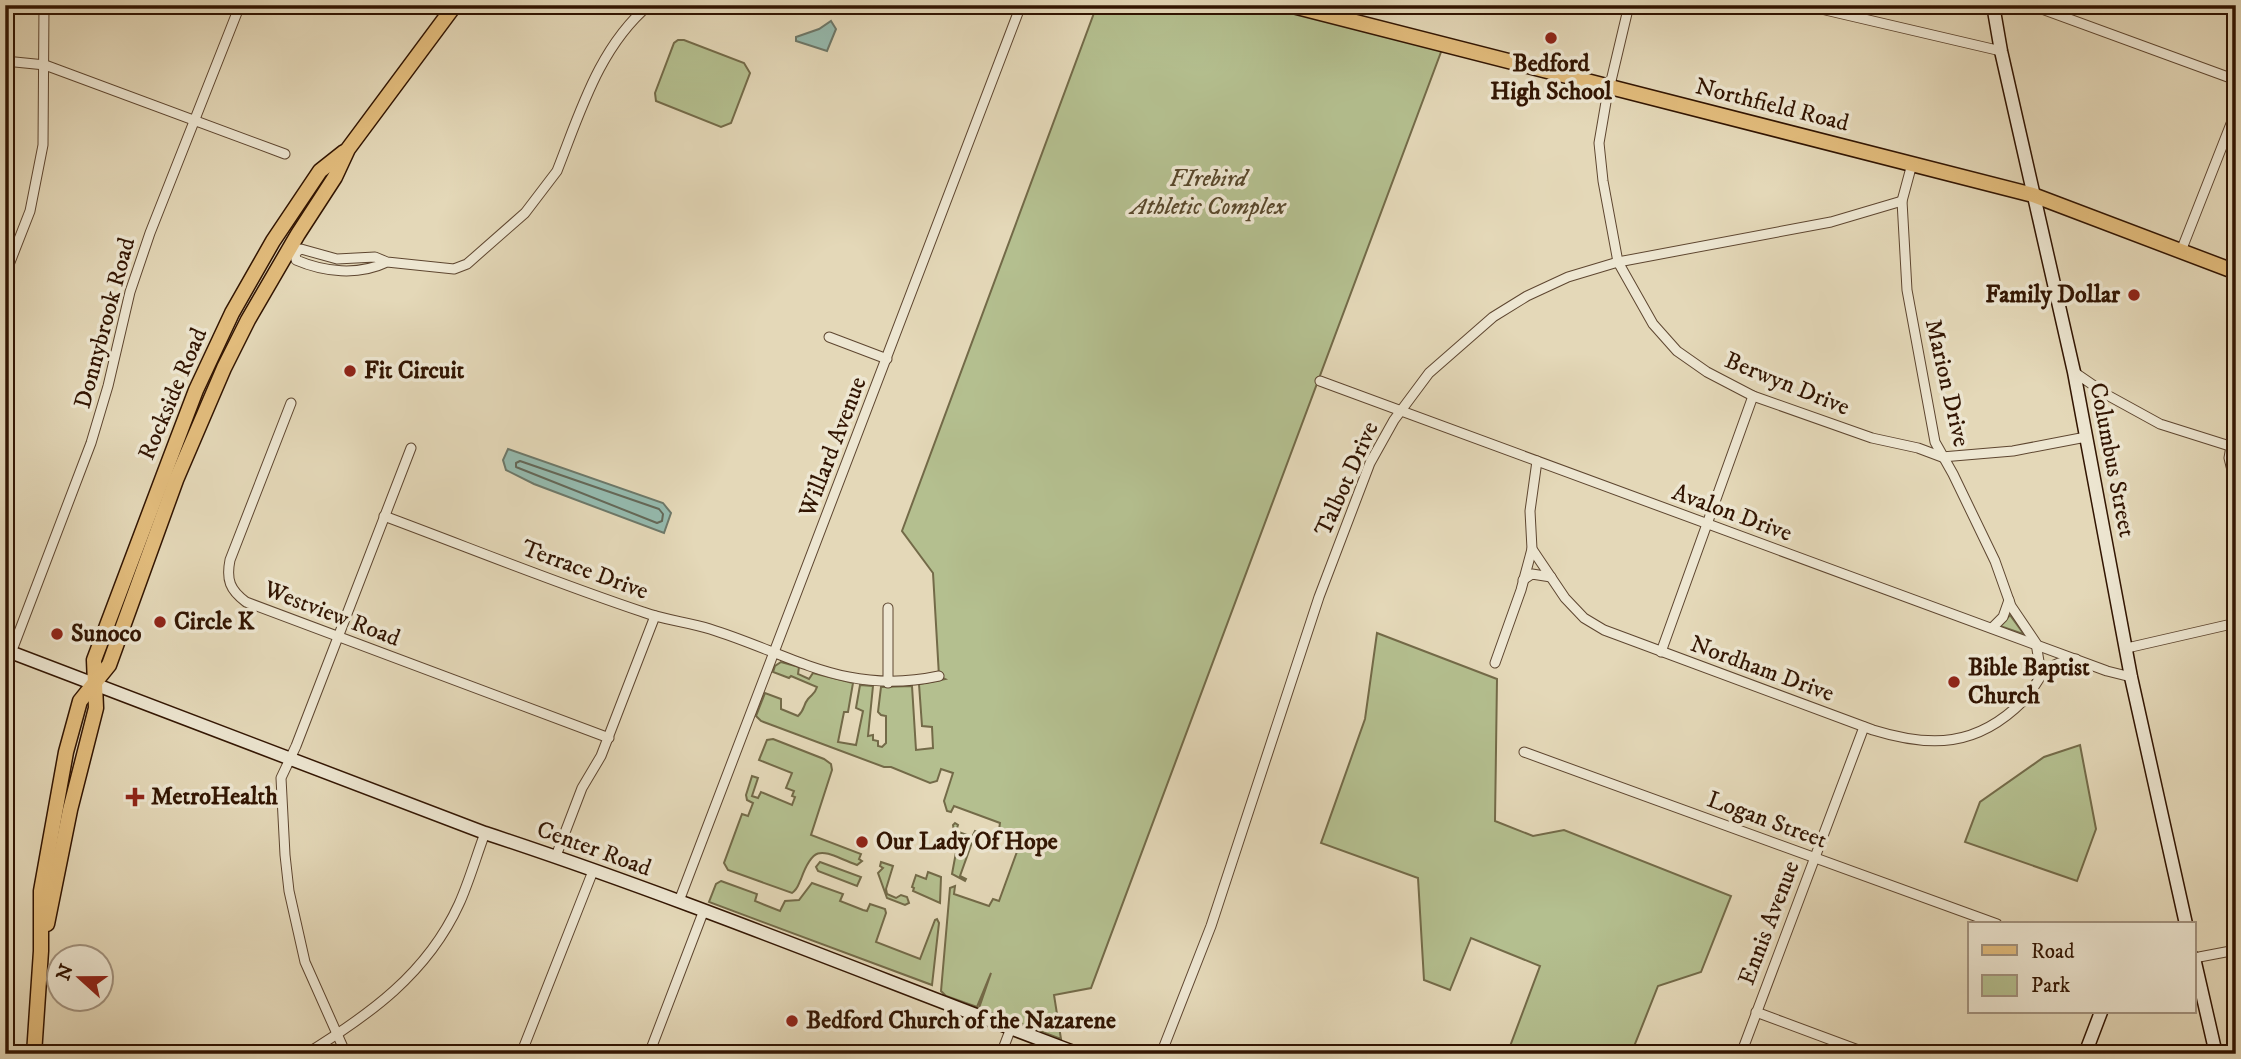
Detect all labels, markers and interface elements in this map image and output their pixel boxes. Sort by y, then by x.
marker: Bedford High School [1543,30,1559,46]
place label: Bedford High School [1490,49,1613,107]
street label: Northfield Road [1692,71,1852,139]
park label: FIrebird Athletic Complex [1128,164,1287,222]
street label: Donnybrook Road [68,234,142,412]
place label: Family Dollar [1985,280,2121,310]
marker: Family Dollar [2126,287,2142,303]
street label: Marion Drive [1918,316,1976,450]
street label: Rockside Road [132,323,214,465]
street label: Berwyn Drive [1720,345,1854,423]
place label: Fit Circuit [364,356,465,386]
marker: Fit Circuit [342,363,358,379]
street label: Willard Avenue [792,373,874,522]
street label: Columbus Street [2082,380,2142,540]
street label: Talbot Drive [1308,417,1386,541]
street label: Avalon Drive [1668,477,1796,549]
street label: Terrace Drive [518,533,652,607]
street label: Westview Road [259,574,404,654]
place label: Circle K [174,607,255,637]
marker: Circle K [152,614,168,630]
place label: Sunoco [71,619,142,649]
marker: Sunoco [49,626,65,642]
street label: Nordham Drive [1686,629,1838,709]
place label: Bible Baptist Church [1968,653,2090,711]
marker: Bible Baptist Church [1946,674,1962,690]
place label: MetroHealth [151,782,278,812]
street label: Logan Street [1703,784,1831,856]
marker: MetroHealth [125,787,145,807]
street label: Center Road [533,814,655,884]
place label: Our Lady Of Hope [876,827,1058,857]
marker: Our Lady Of Hope [854,834,870,850]
street label: Ennis Avenue [1732,857,1806,989]
legend [1968,922,2196,1014]
text: Road [2031,939,2075,965]
north arrow [46,944,116,1014]
text: N [52,961,79,984]
text: Park [2031,973,2071,999]
place label: Bedford Church of the Nazarene [806,1006,1116,1036]
marker: Bedford Church of the Nazarene [784,1013,800,1029]

